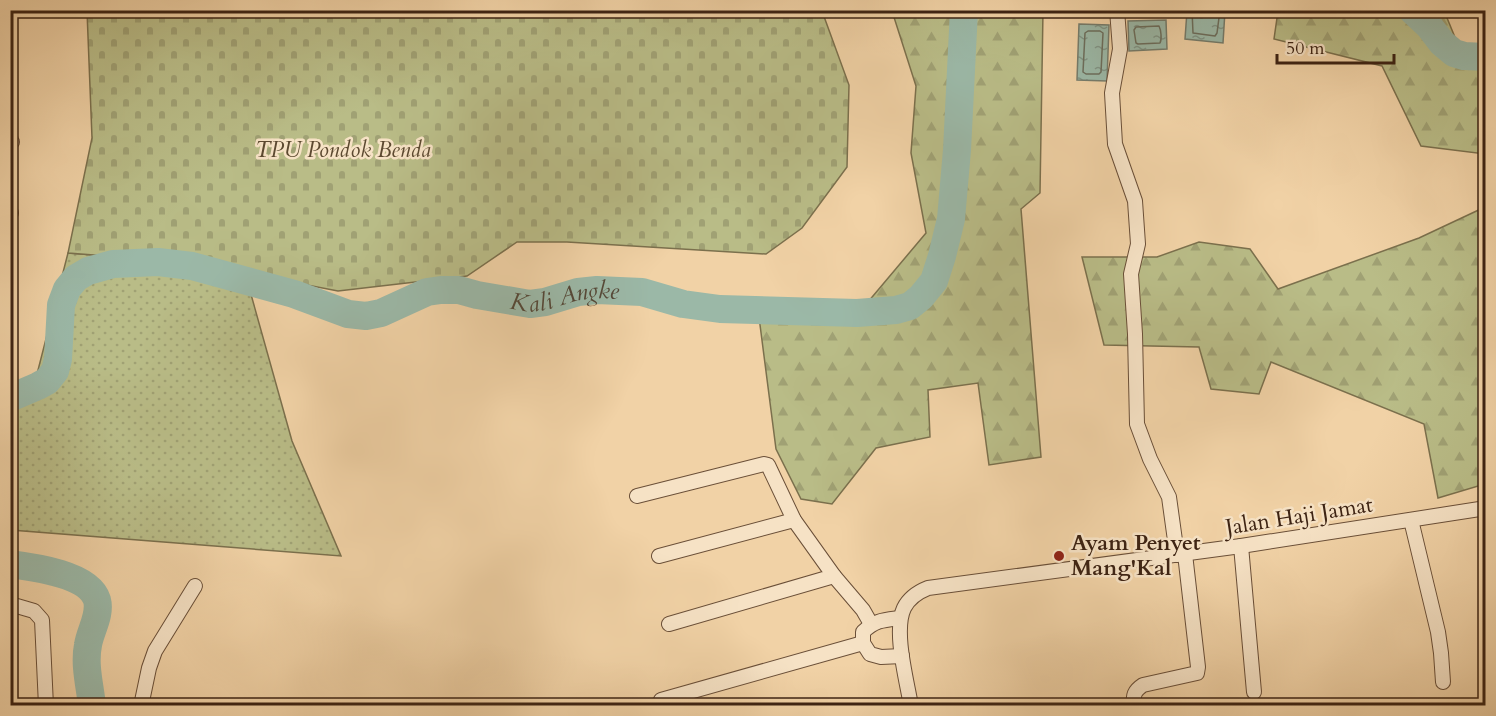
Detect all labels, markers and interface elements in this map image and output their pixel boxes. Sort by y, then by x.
scale bar [1277,27,1394,65]
text: 50 m [1286,36,1325,61]
park label: TPU Pondok Benda [255,135,431,165]
water label: Kali Angke [508,273,621,321]
street label: Jalan Haji Jamat [1220,490,1375,543]
place label: Ayam Penyet Mang'Kal [1071,528,1201,583]
marker: Ayam Penyet Mang'Kal [1052,549,1066,563]

